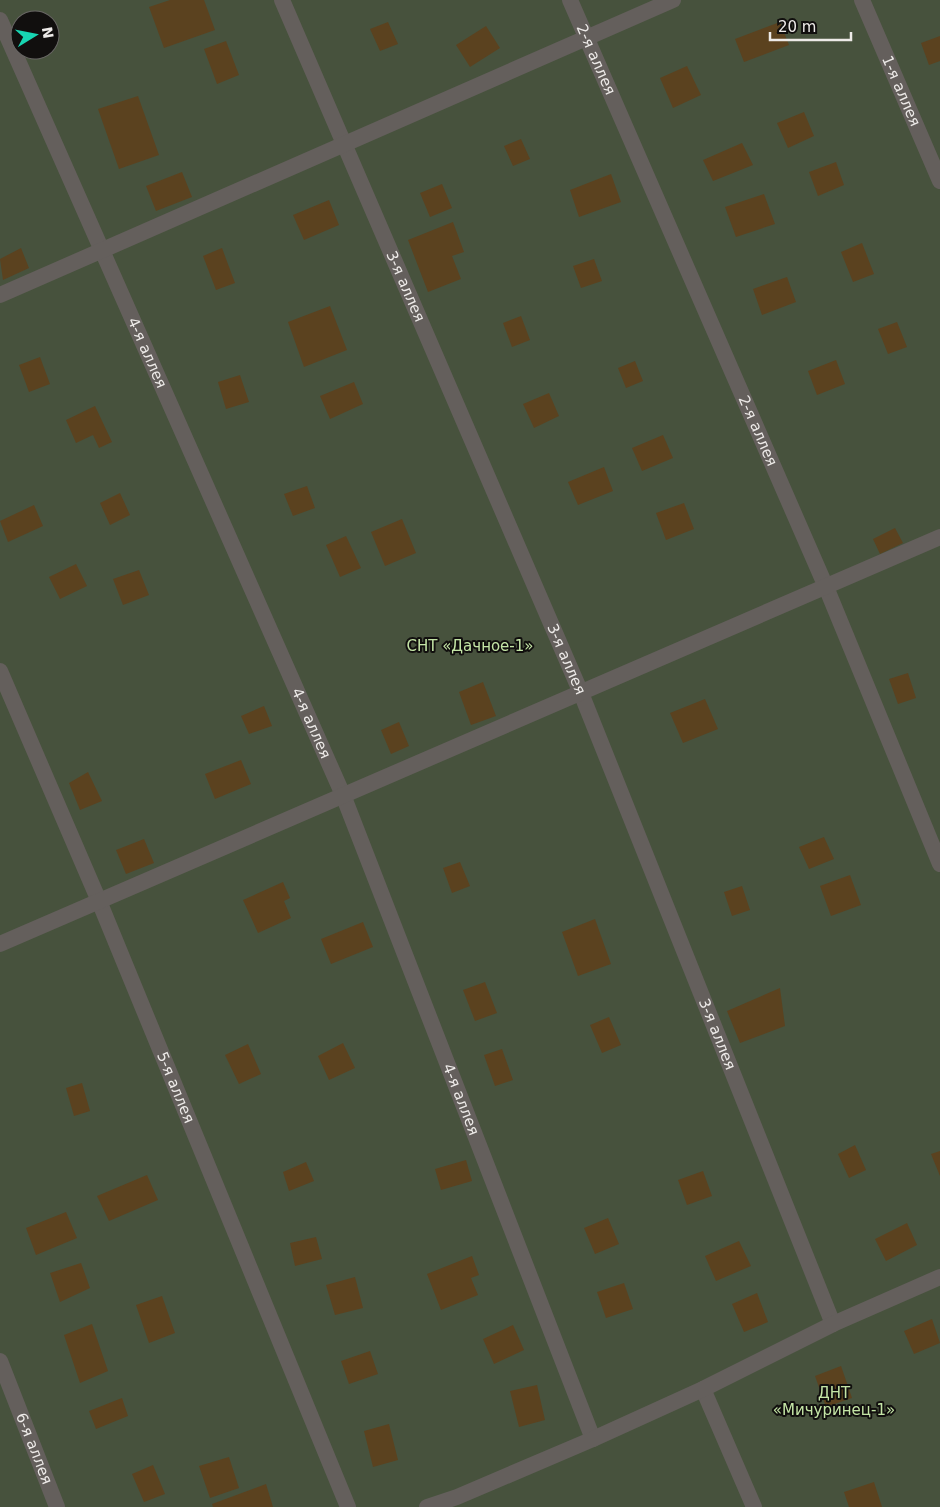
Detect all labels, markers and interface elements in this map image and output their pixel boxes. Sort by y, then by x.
north arrow [10,10,60,60]
scale bar [770,10,851,42]
text: 20 m [778,18,816,36]
street label: 2-я аллея [573,21,619,98]
text: N [39,26,57,40]
street label: 1-я аллея [878,53,924,129]
street label: 3-я аллея [382,248,429,325]
street label: 4-я аллея [124,315,171,391]
street label: 2-я аллея [735,393,781,469]
street label: 3-я аллея [543,621,590,697]
park label: СНТ «Дачное-1» [407,637,533,655]
street label: 4-я аллея [288,685,335,761]
street label: 3-я аллея [695,996,740,1072]
street label: 5-я аллея [153,1049,198,1126]
street label: 4-я аллея [439,1061,483,1138]
park label: ДНТ «Мичуринец-1» [773,1384,895,1419]
street label: 6-я аллея [12,1410,56,1487]

